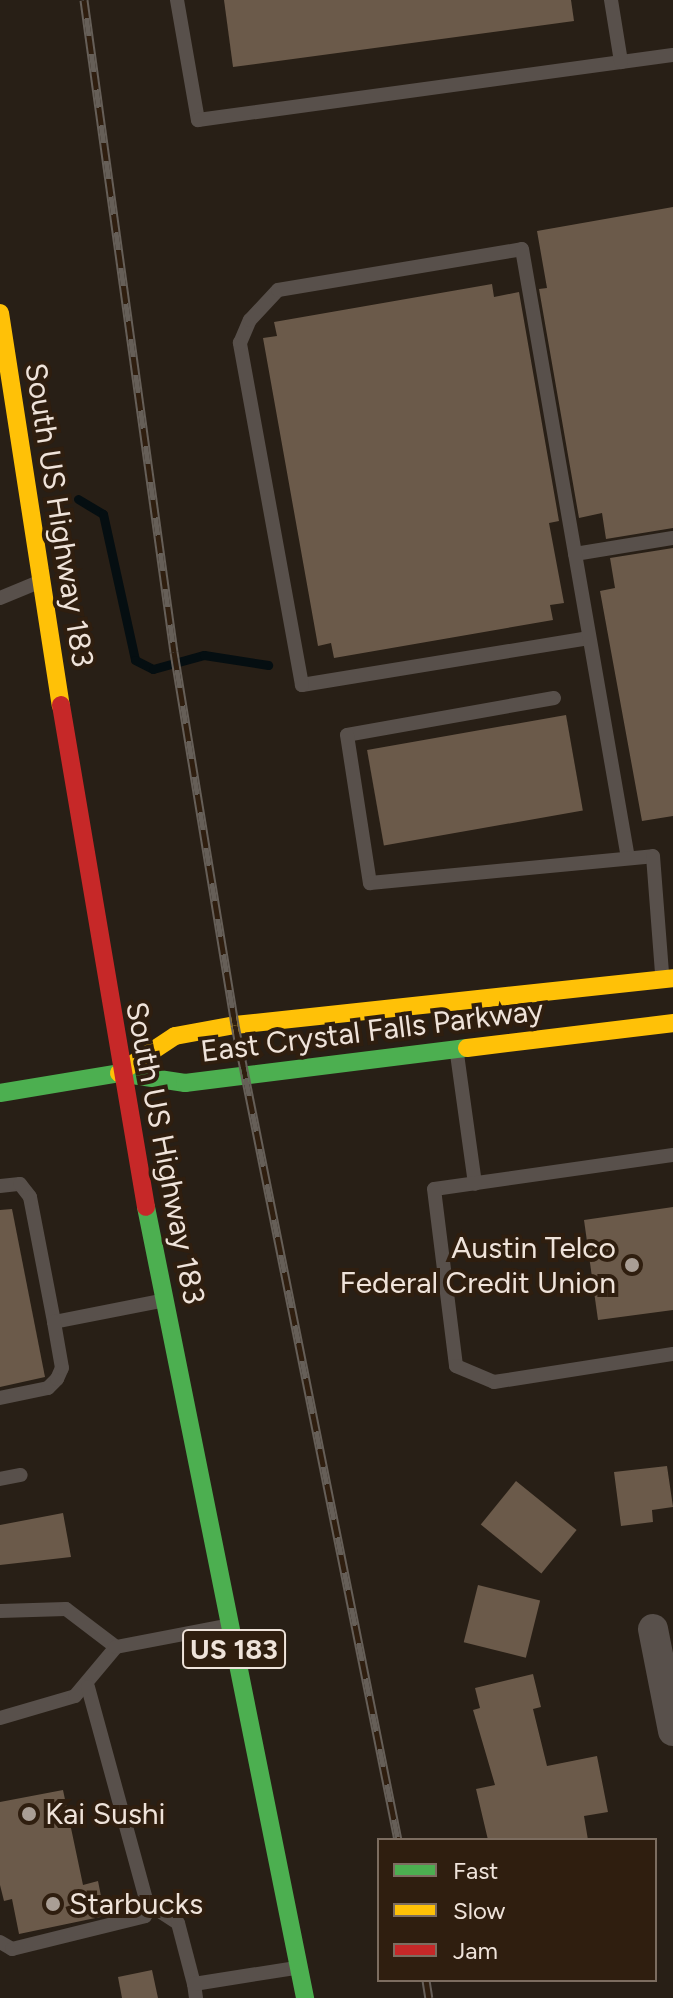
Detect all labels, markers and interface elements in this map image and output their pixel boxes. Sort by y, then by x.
street label: South US Highway 183 [17,360,101,670]
street label: East Crystal Falls Parkway [199,992,545,1070]
street label: South US Highway 183 [118,999,212,1307]
place label: Austin Telco Federal Credit Union [340,1230,616,1300]
marker: Austin Telco Federal Credit Union [623,1256,641,1274]
road number: US 183 [182,1625,286,1673]
place label: Kai Sushi [45,1796,166,1832]
marker: Kai Sushi [20,1805,38,1823]
legend [377,1838,657,1982]
text: Fast [453,1856,498,1885]
place label: Starbucks [69,1886,203,1922]
marker: Starbucks [44,1895,62,1913]
text: Slow [453,1896,505,1925]
text: Jam [453,1936,498,1965]

